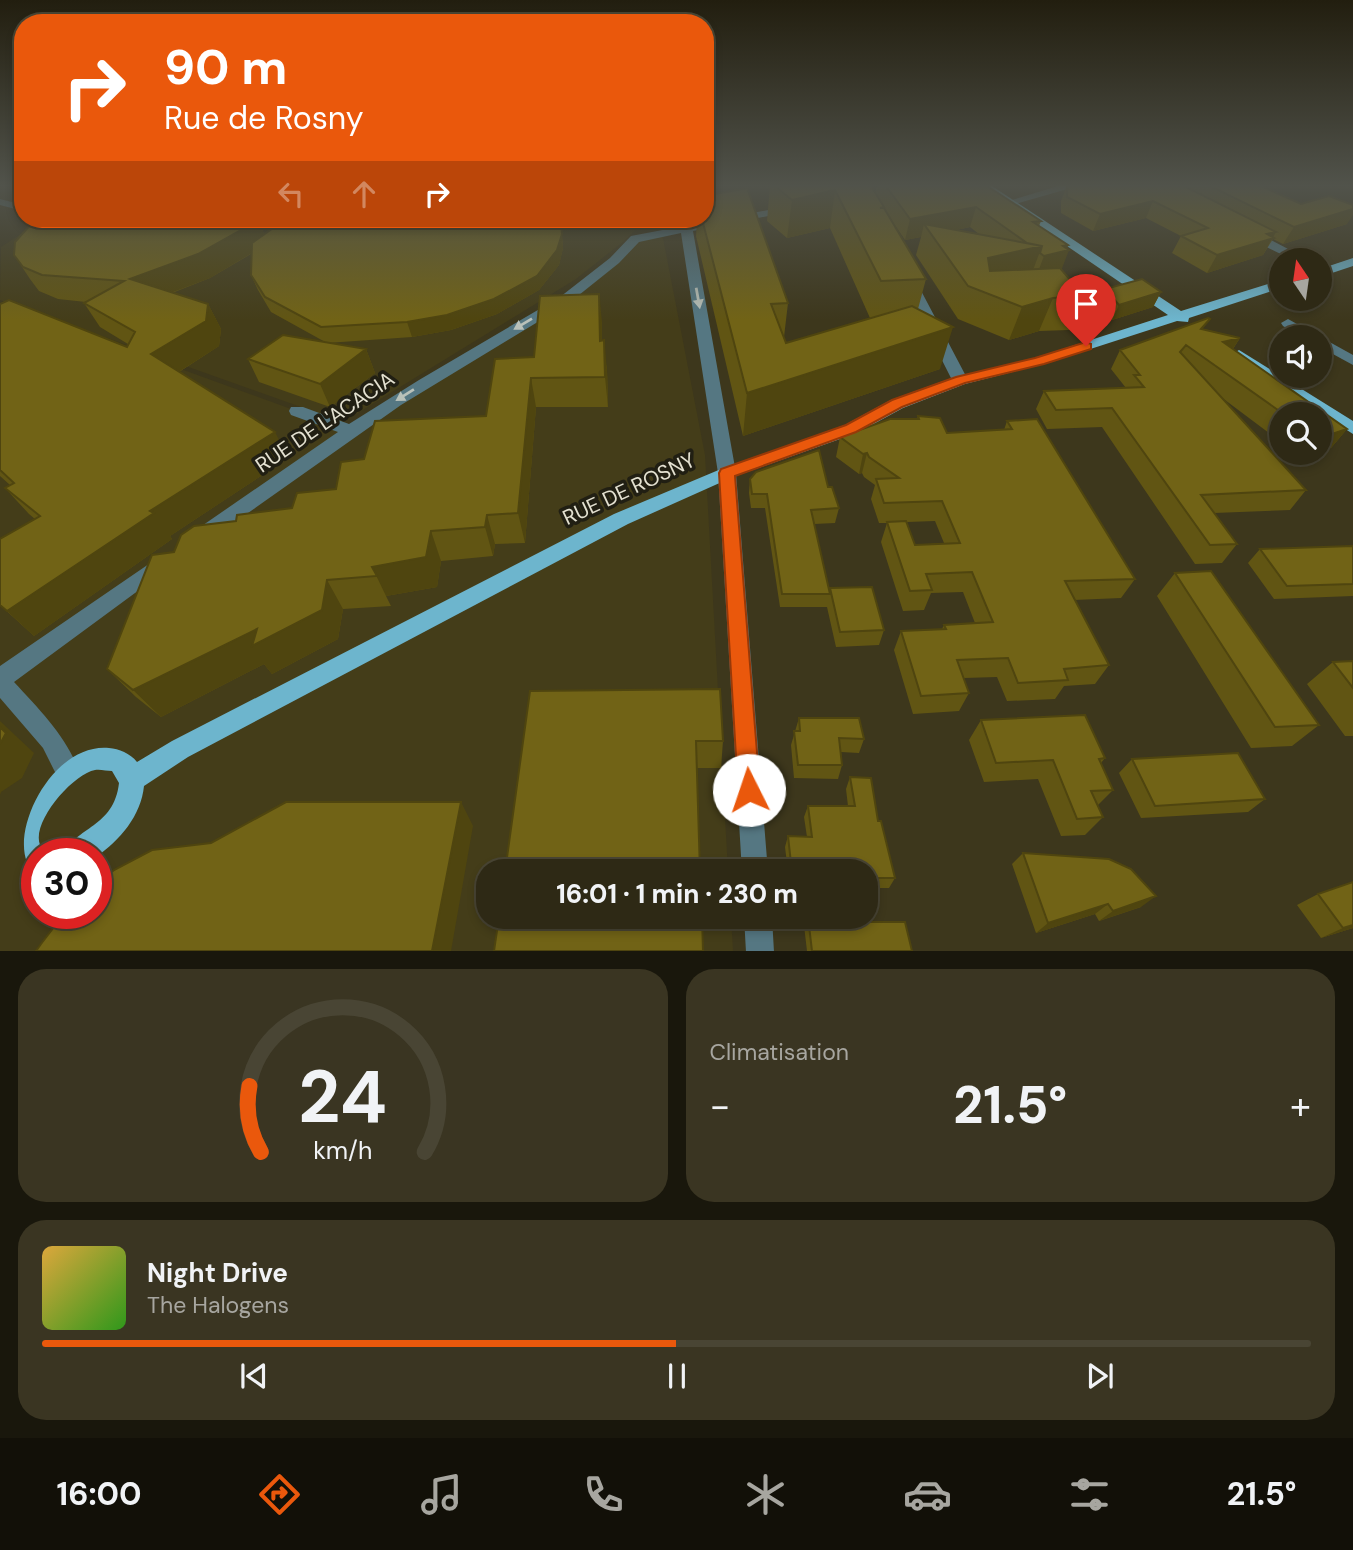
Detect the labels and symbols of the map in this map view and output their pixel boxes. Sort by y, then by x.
north arrow [1269,248,1332,312]
pin [1056,274,1116,346]
one-way arrow [693,287,704,309]
one-way arrow [513,317,532,330]
street label: RUE DE L'ACACIA [250,365,400,479]
one-way arrow [395,389,415,402]
street label: RUE DE ROSNY [558,446,700,532]
position arrow [712,753,786,827]
speed limit sign: 30 [21,838,112,929]

